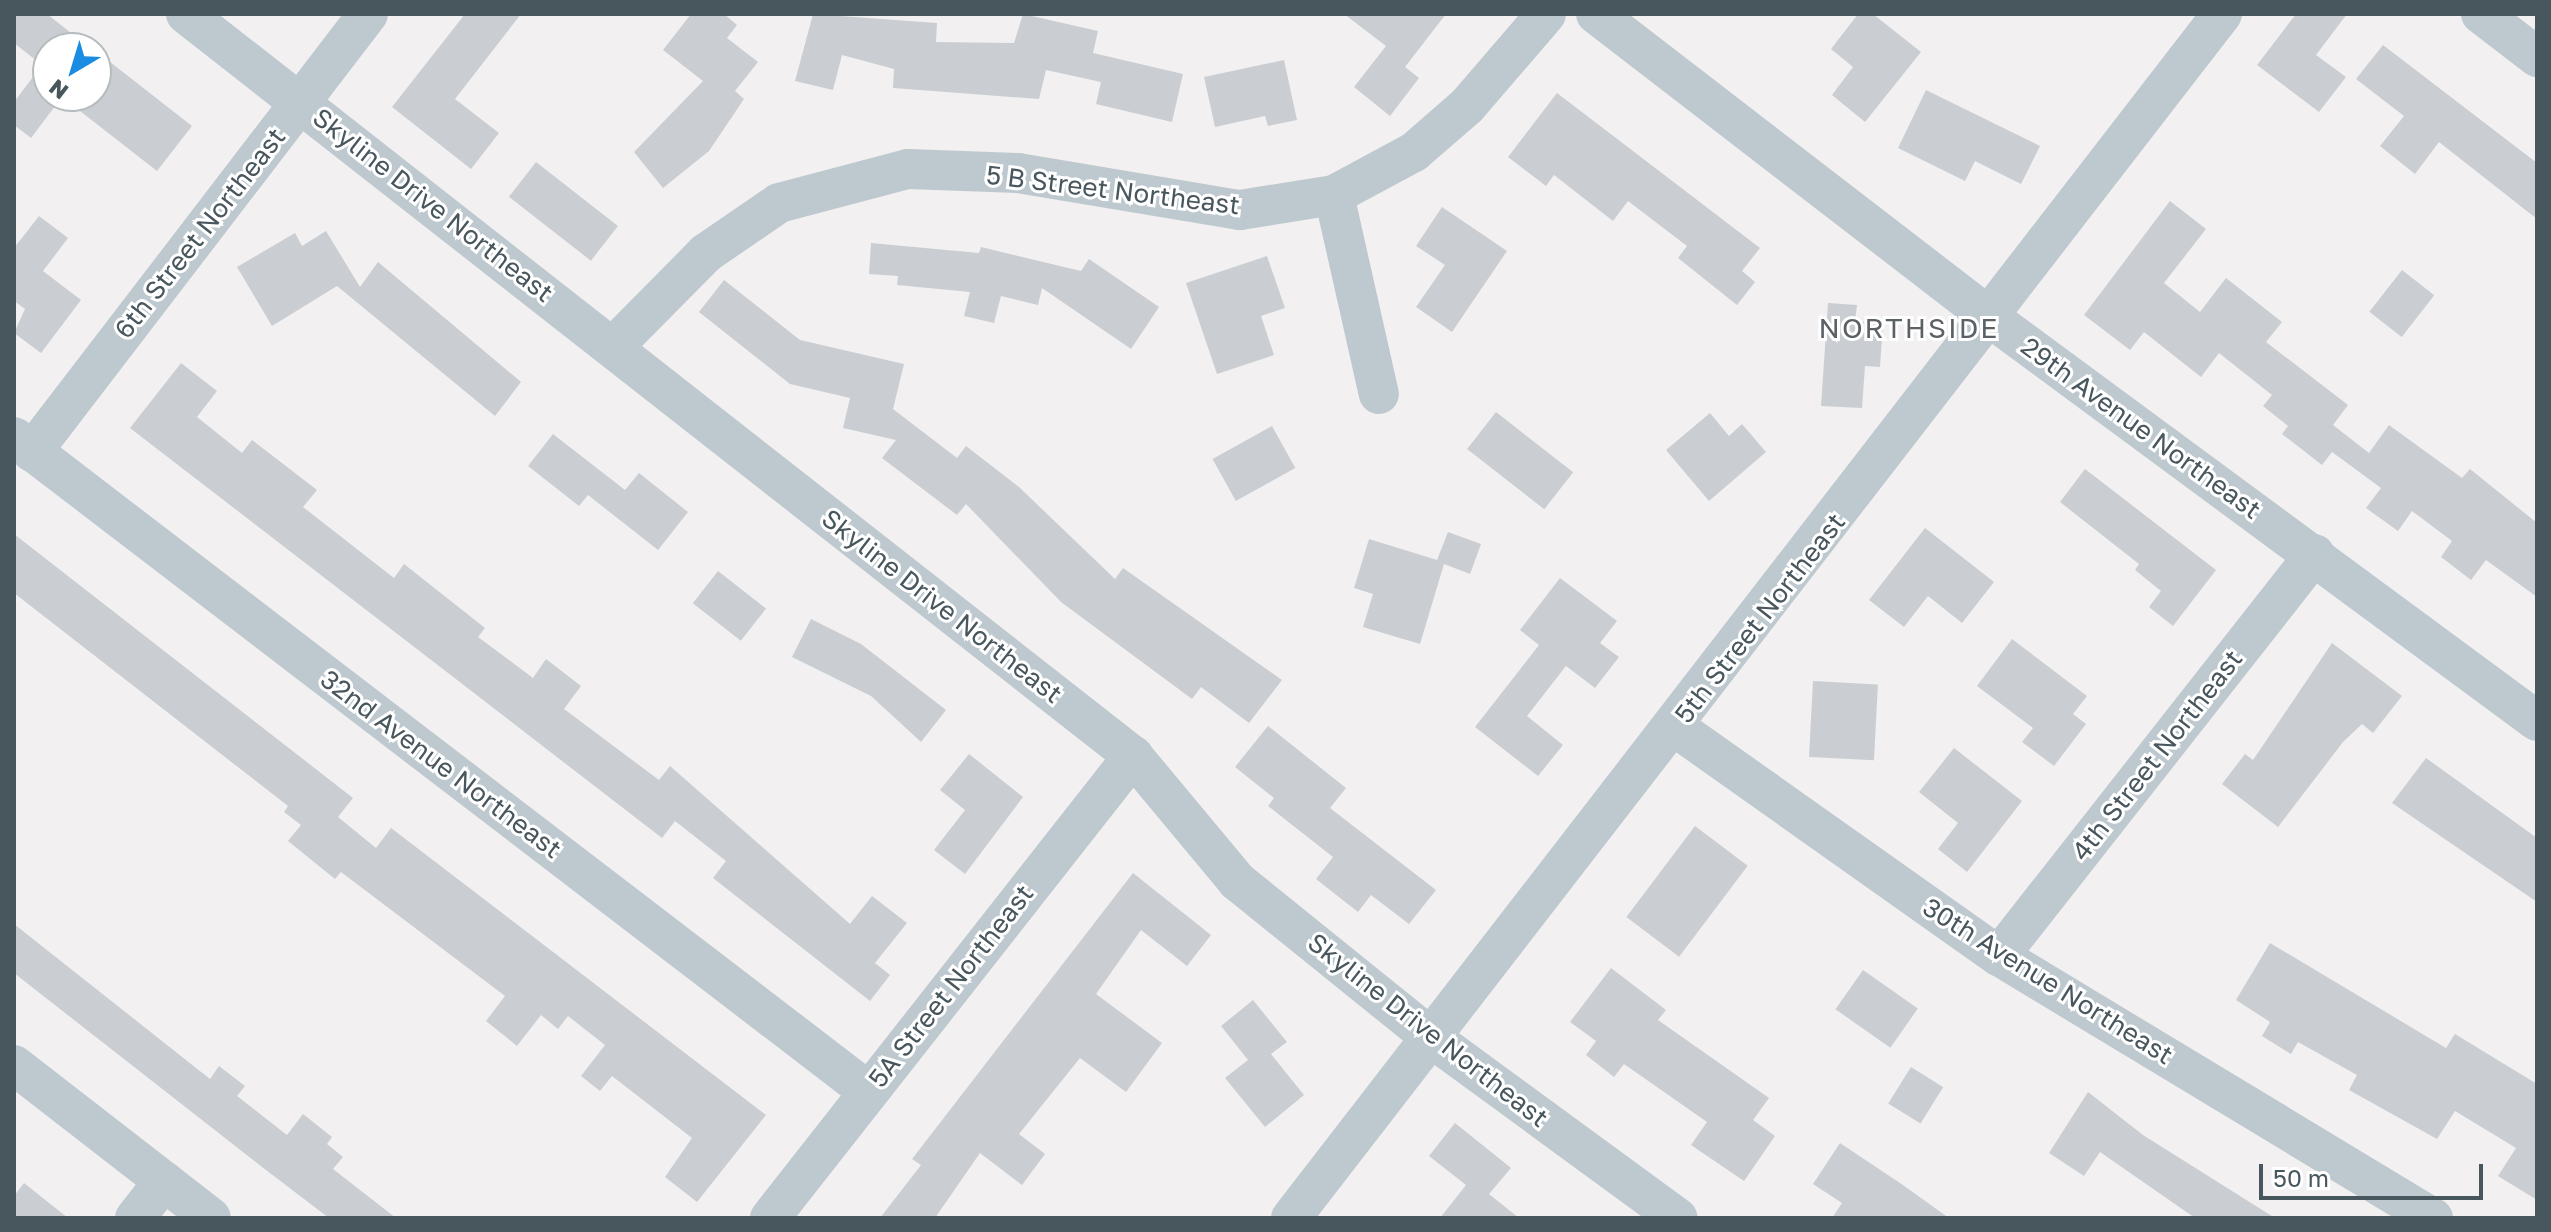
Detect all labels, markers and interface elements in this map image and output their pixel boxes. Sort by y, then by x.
north arrow [32,32,112,112]
text: N [43,74,73,106]
street label: Skyline Drive Northeast [307,101,559,309]
street label: 6th Street Northeast [108,122,292,344]
street label: 5 B Street Northeast [984,159,1242,221]
district label: NORTHSIDE [1819,311,1999,345]
street label: 29th Avenue Northeast [2015,331,2267,525]
street label: Skyline Drive Northeast [816,502,1068,710]
street label: 5th Street Northeast [1668,507,1852,729]
street label: 4th Street Northeast [2065,644,2249,866]
street label: 32nd Avenue Northeast [314,663,568,865]
street label: 5A Street Northeast [862,878,1040,1094]
street label: 30th Avenue Northeast [1917,891,2179,1071]
street label: Skyline Drive Northeast [1302,926,1554,1134]
scale bar [2263,1148,2487,1198]
text: 50 m [2273,1163,2329,1192]

